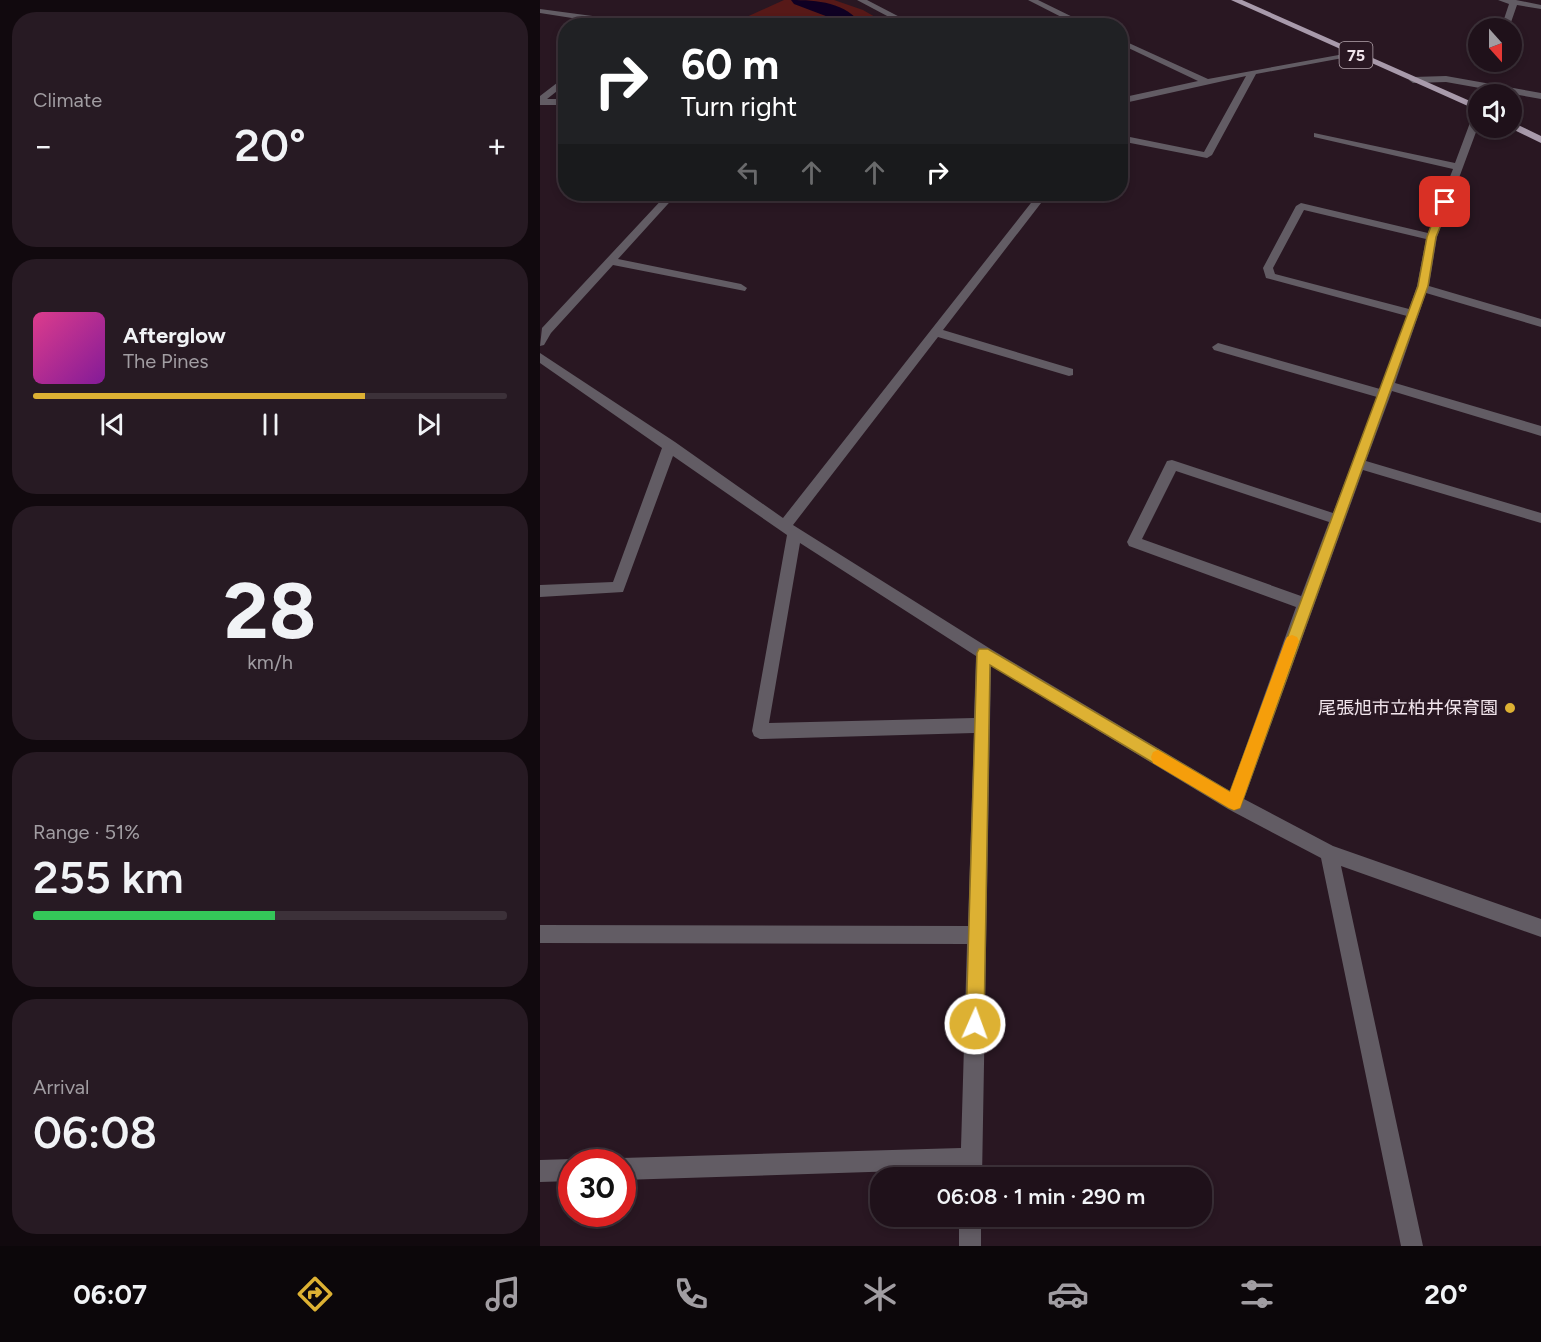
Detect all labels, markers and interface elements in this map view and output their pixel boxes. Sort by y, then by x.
north arrow [1468,18,1522,72]
map controls [1468,18,1522,138]
text: 60 m [681,39,779,90]
icon: right [582,42,660,120]
road number: 75 [1340,42,1372,68]
button: sound [1468,84,1522,138]
text: Climate [33,88,102,112]
text: Turn right [681,90,797,123]
text: 20° [234,118,306,172]
text: − [33,126,54,165]
text: + [486,126,507,165]
icon: left [732,156,765,189]
icon: ahead [795,156,828,189]
icon: ahead [858,156,891,189]
icon: right [921,156,954,189]
pin [1419,176,1470,227]
icon: arrive [1428,185,1461,218]
text: Afterglow [123,322,226,349]
text: The Pines [123,349,209,373]
icon: previous [96,408,129,441]
icon: pause [254,408,287,441]
icon: next [412,408,445,441]
text: 28 [224,564,316,658]
text: km/h [247,650,293,674]
place label: 尾張旭市立柏井保育園 [1318,697,1498,719]
marker: 尾張旭市立柏井保育園 [1503,701,1517,715]
text: Range · 51% [33,820,140,844]
text: 255 km [33,850,184,904]
position arrow [943,992,1007,1056]
text: Arrival [33,1075,89,1099]
text: 06:08 [33,1105,157,1159]
speed limit sign: 30 [558,1149,636,1227]
text: 06:08 · 1 min · 290 m [937,1183,1145,1210]
icon: directions [294,1273,336,1315]
icon: music [482,1273,524,1315]
icon: phone [670,1273,712,1315]
icon: climate [859,1273,901,1315]
icon: car [1047,1273,1089,1315]
icon: filters [1236,1273,1278,1315]
text: 06:07 [73,1278,147,1311]
text: 20° [1424,1278,1468,1311]

